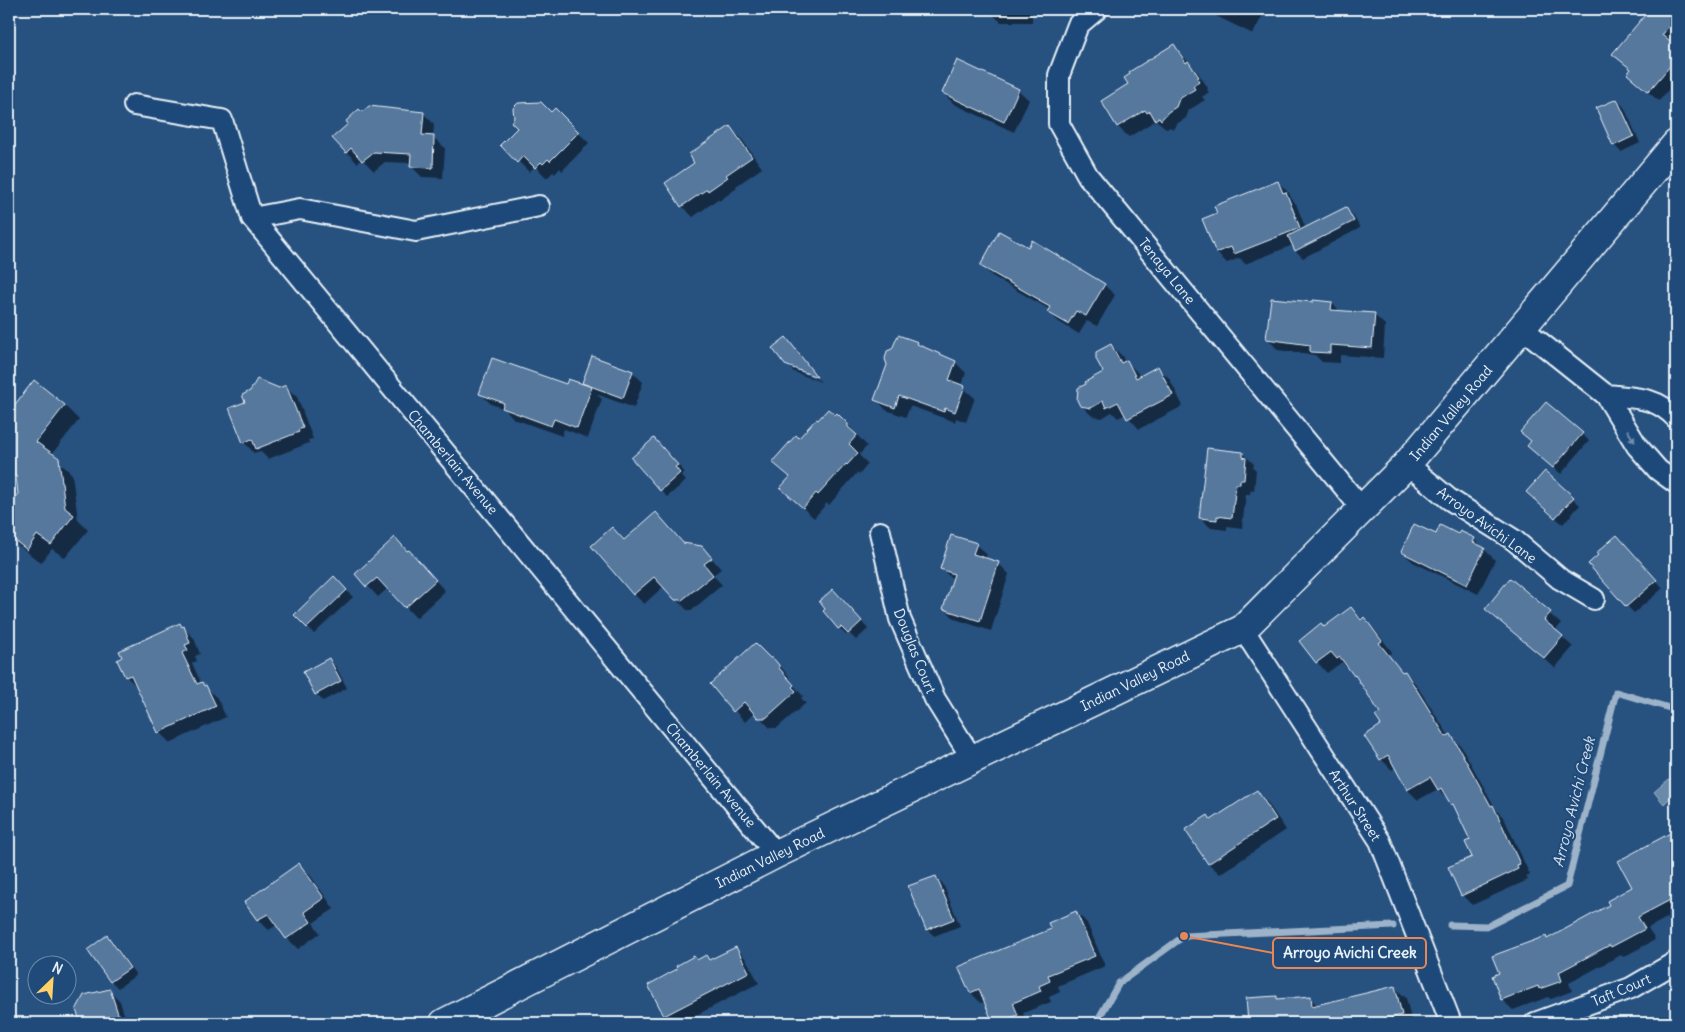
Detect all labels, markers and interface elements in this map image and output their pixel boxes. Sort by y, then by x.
street label: Tenaya Lane [1135,234,1199,308]
street label: Indian Valley Road [1406,362,1496,464]
street label: Chamberlain Avenue [404,406,502,518]
one-way arrow [1627,430,1636,443]
street label: Arroyo Avichi Lane [1434,483,1540,567]
street label: Douglas Court [890,606,940,696]
street label: Indian Valley Road [1078,647,1192,715]
street label: Chamberlain Avenue [662,719,760,831]
water label: Arroyo Avichi Creek [1548,734,1599,869]
street label: Arthur Street [1325,766,1385,845]
street label: Indian Valley Road [713,824,827,892]
callout: Arroyo Avichi Creek [1273,938,1426,968]
text: Arroyo Avichi Creek [1283,943,1417,963]
north arrow [28,954,78,1004]
text: N [49,958,66,978]
street label: Taft Court [1589,969,1654,1011]

